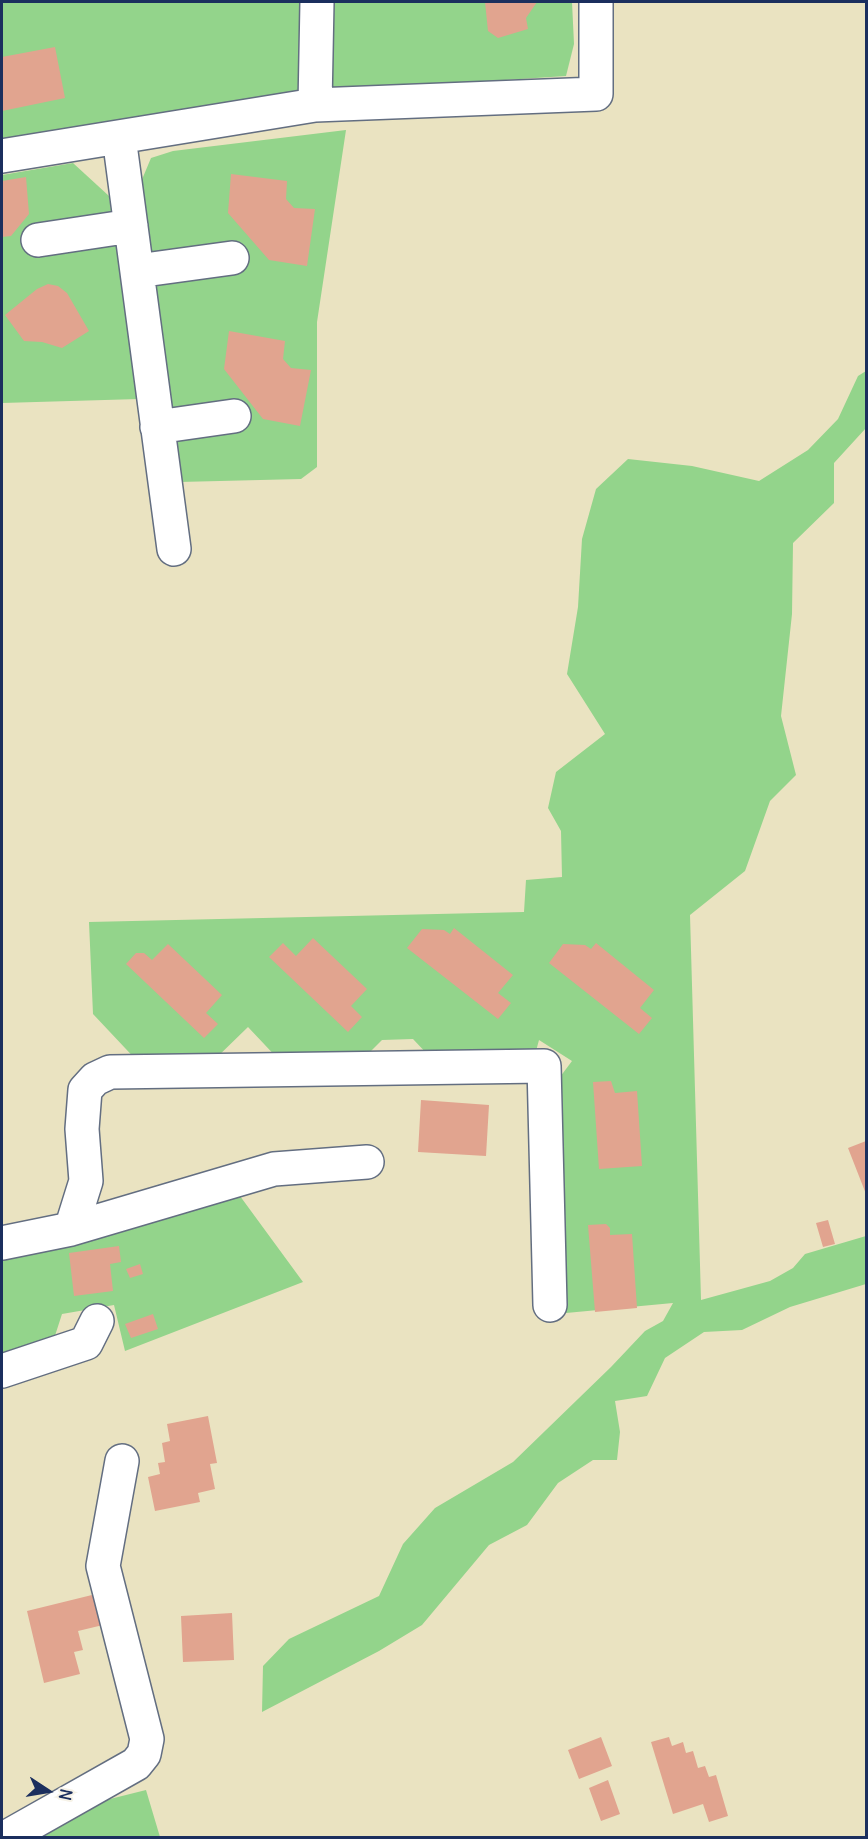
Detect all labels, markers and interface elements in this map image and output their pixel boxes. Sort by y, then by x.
north arrow [18,1761,78,1821]
text: N [55,1787,77,1802]

